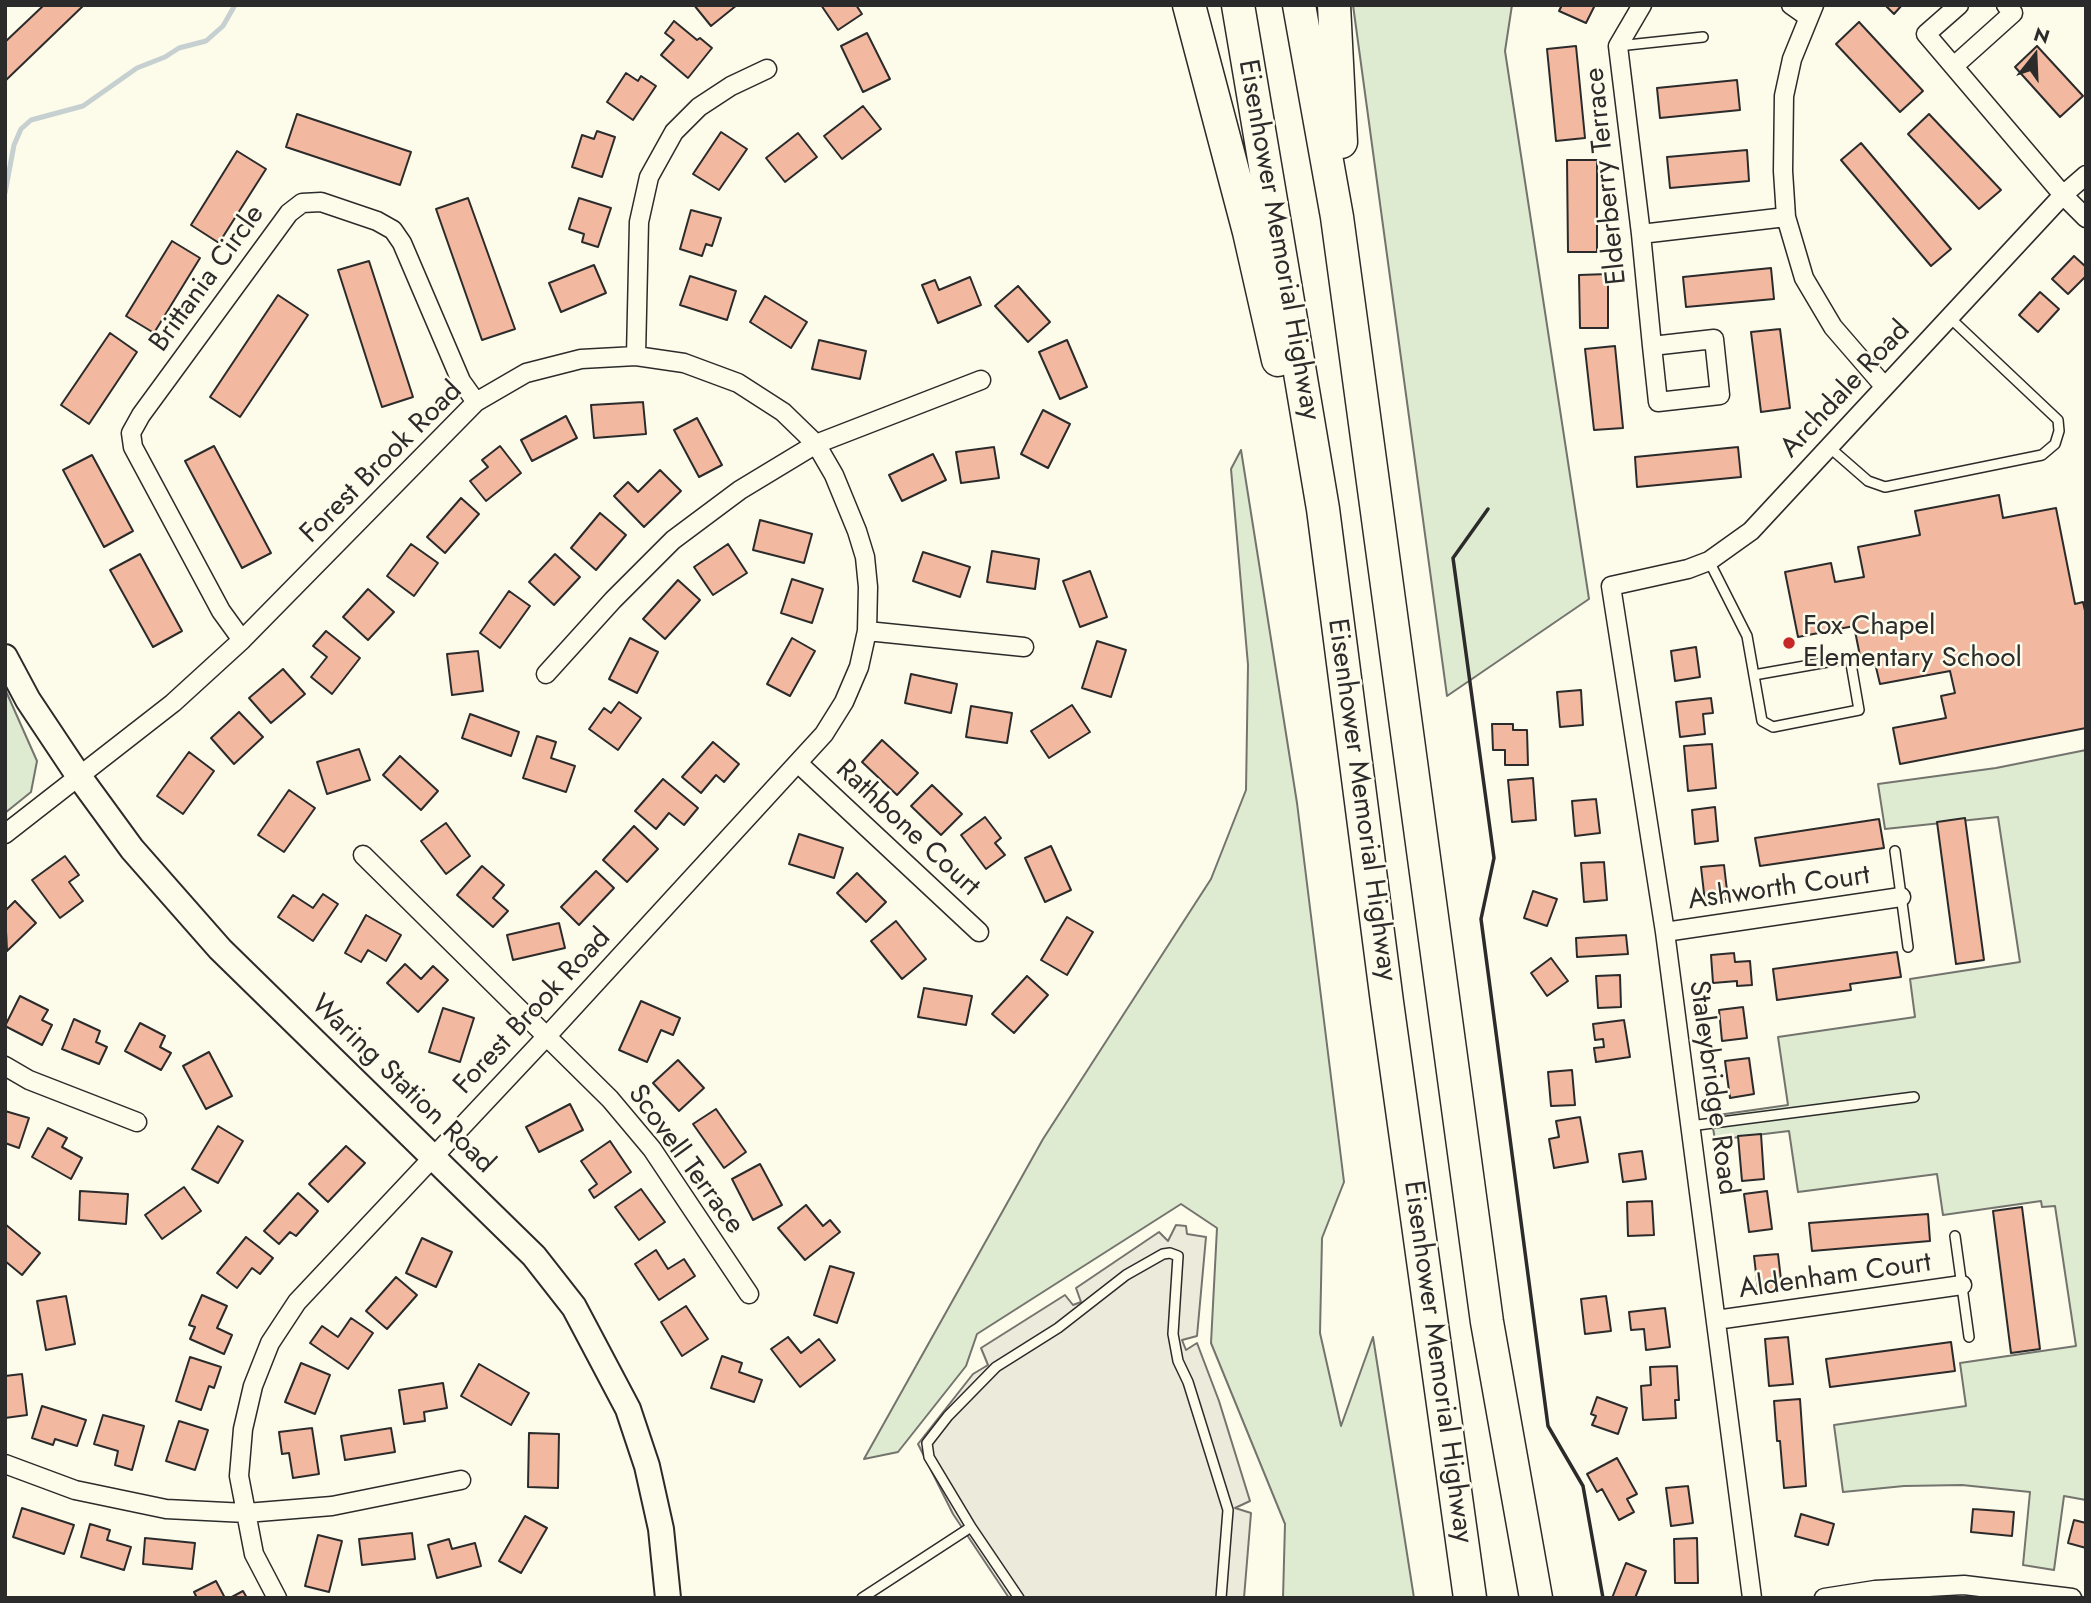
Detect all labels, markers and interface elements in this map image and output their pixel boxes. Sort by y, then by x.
text: N [2030,20,2053,51]
north arrow [2000,21,2070,91]
street label: Eisenhower Memorial Highway [1230,57,1326,423]
street label: Elderberry Terrace [1579,66,1635,286]
street label: Brittania Circle [144,199,272,359]
street label: Archdale Road [1774,315,1918,465]
street label: Forest Brook Road [294,375,470,551]
place label: Fox Chapel Elementary School [1803,610,2022,676]
street label: Eisenhower Memorial Highway [1319,617,1403,983]
marker: Fox Chapel Elementary School [1781,635,1797,651]
street label: Rathbone Court [828,754,986,904]
street label: Ashworth Court [1686,860,1872,918]
street label: Forest Brook Road [447,922,619,1102]
street label: Staleybridge Road [1680,979,1744,1197]
street label: Waring Station Road [303,989,501,1181]
street label: Scovell Terrace [620,1079,750,1241]
street label: Eisenhower Memorial Highway [1395,1179,1479,1545]
street label: Aldenham Court [1737,1247,1933,1307]

